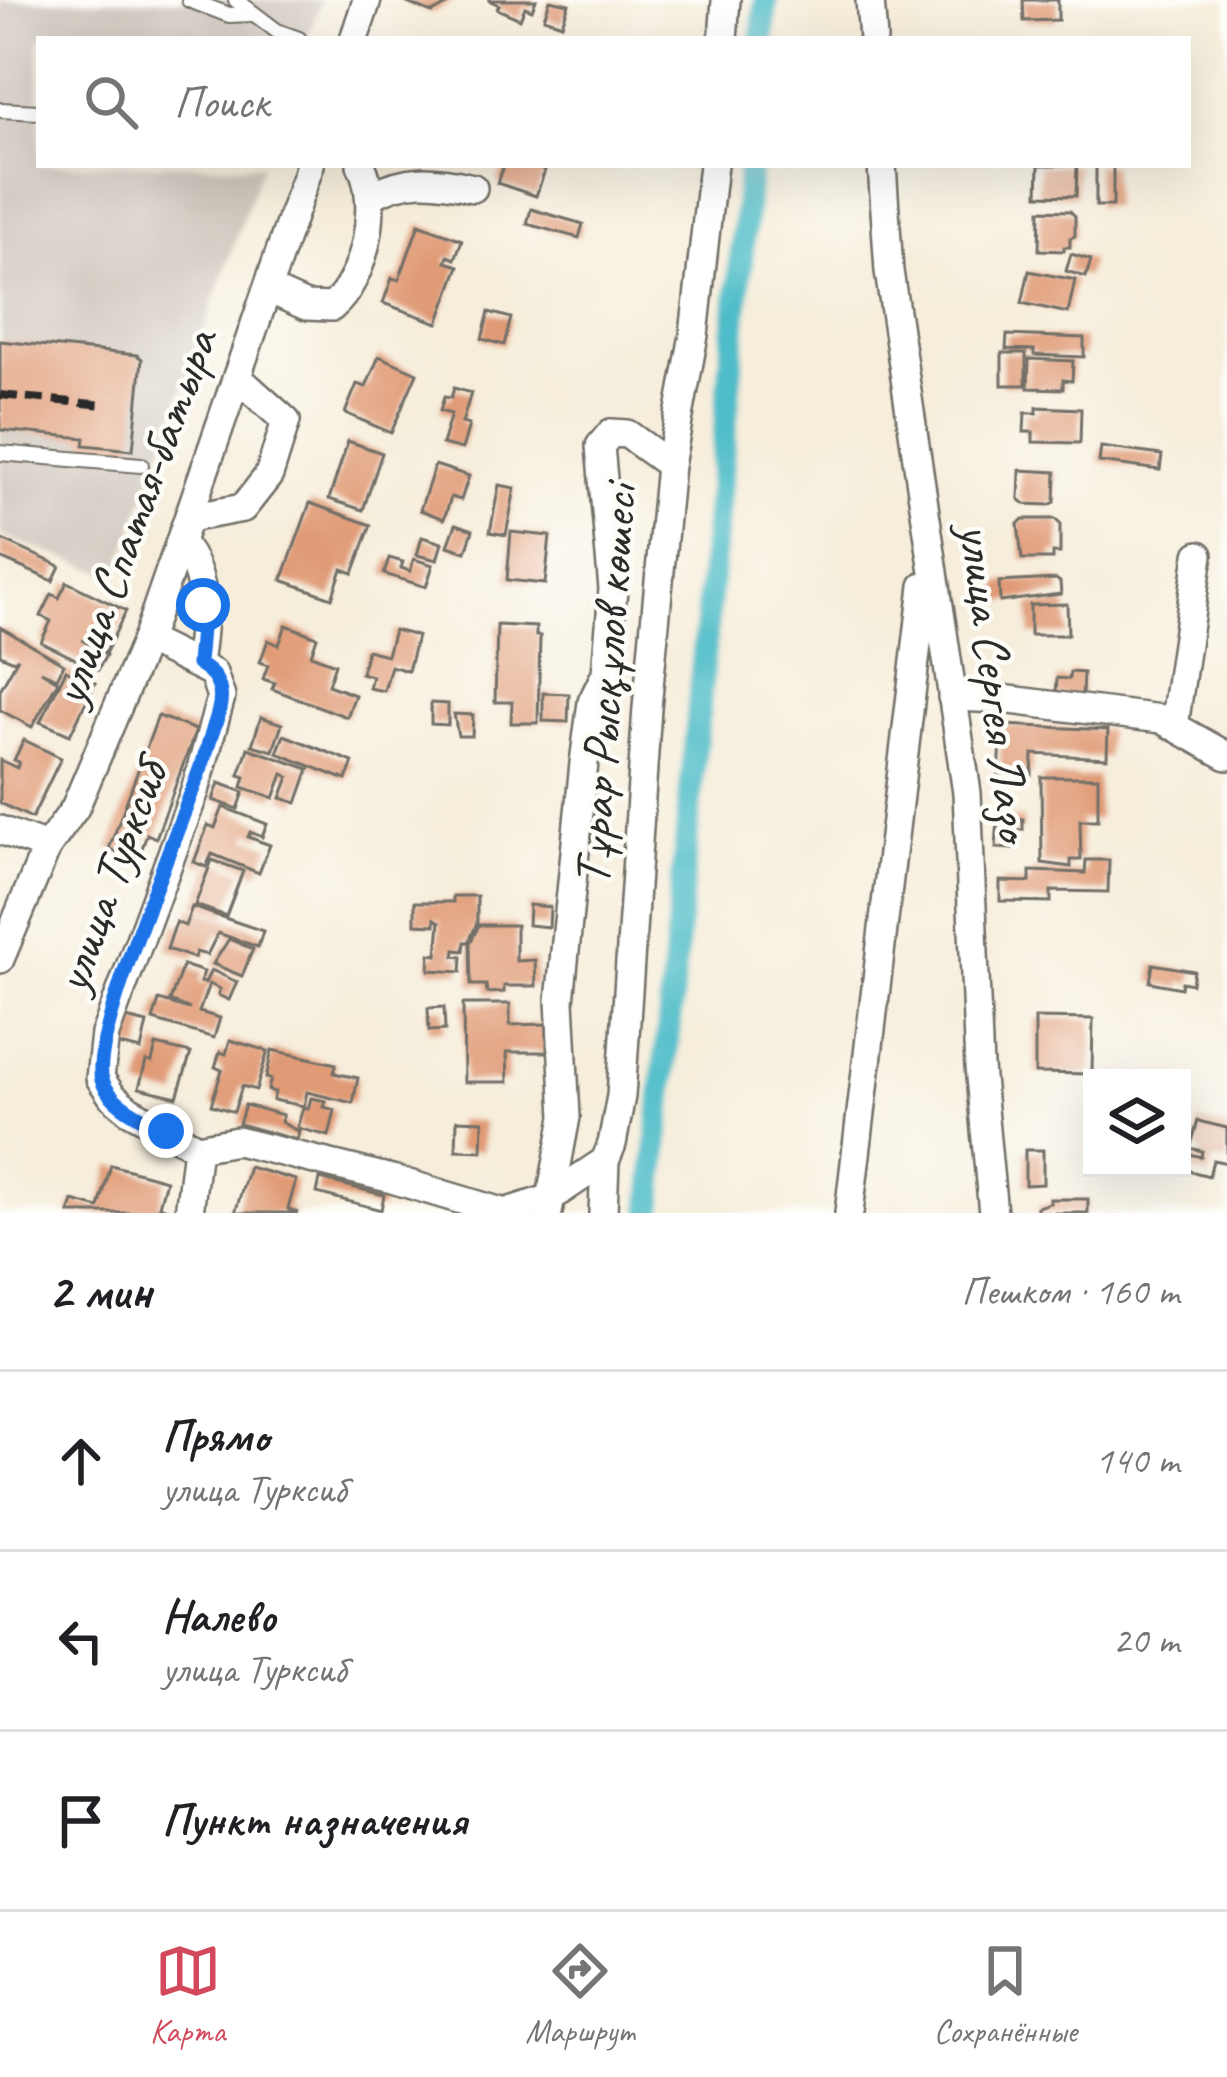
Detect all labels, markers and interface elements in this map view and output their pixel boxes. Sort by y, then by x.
search box [36,36,1191,168]
icon: search [78,69,144,135]
text: Поиск [174,74,269,131]
street label: улица Спатая-батыра [35,317,233,716]
street label: Тұрар Рысқұлов көшесі [559,477,651,888]
street label: улица Сергея Лазо [944,517,1048,849]
route start [176,578,230,632]
street label: улица Турксиб [38,743,185,1004]
map controls [1083,1069,1191,1177]
button: layers [1083,1069,1191,1177]
route end [139,1104,193,1158]
text: 2 мин [48,1259,152,1323]
text: Пешком · 160 m [961,1267,1179,1316]
text: Прямо [162,1408,269,1465]
icon: ahead [48,1428,114,1494]
text: 140 m [1095,1436,1179,1485]
text: улица Турксиб [162,1465,346,1514]
text: Налево [162,1588,276,1645]
icon: left [48,1608,114,1674]
text: 20 m [1113,1616,1179,1665]
text: улица Турксиб [162,1645,346,1694]
icon: arrive [48,1788,114,1854]
text: Пункт назначения [162,1792,467,1849]
tab: Карта [150,1938,225,2052]
tab: Маршрут [525,1938,634,2052]
tab: Сохранённые [934,1938,1077,2052]

